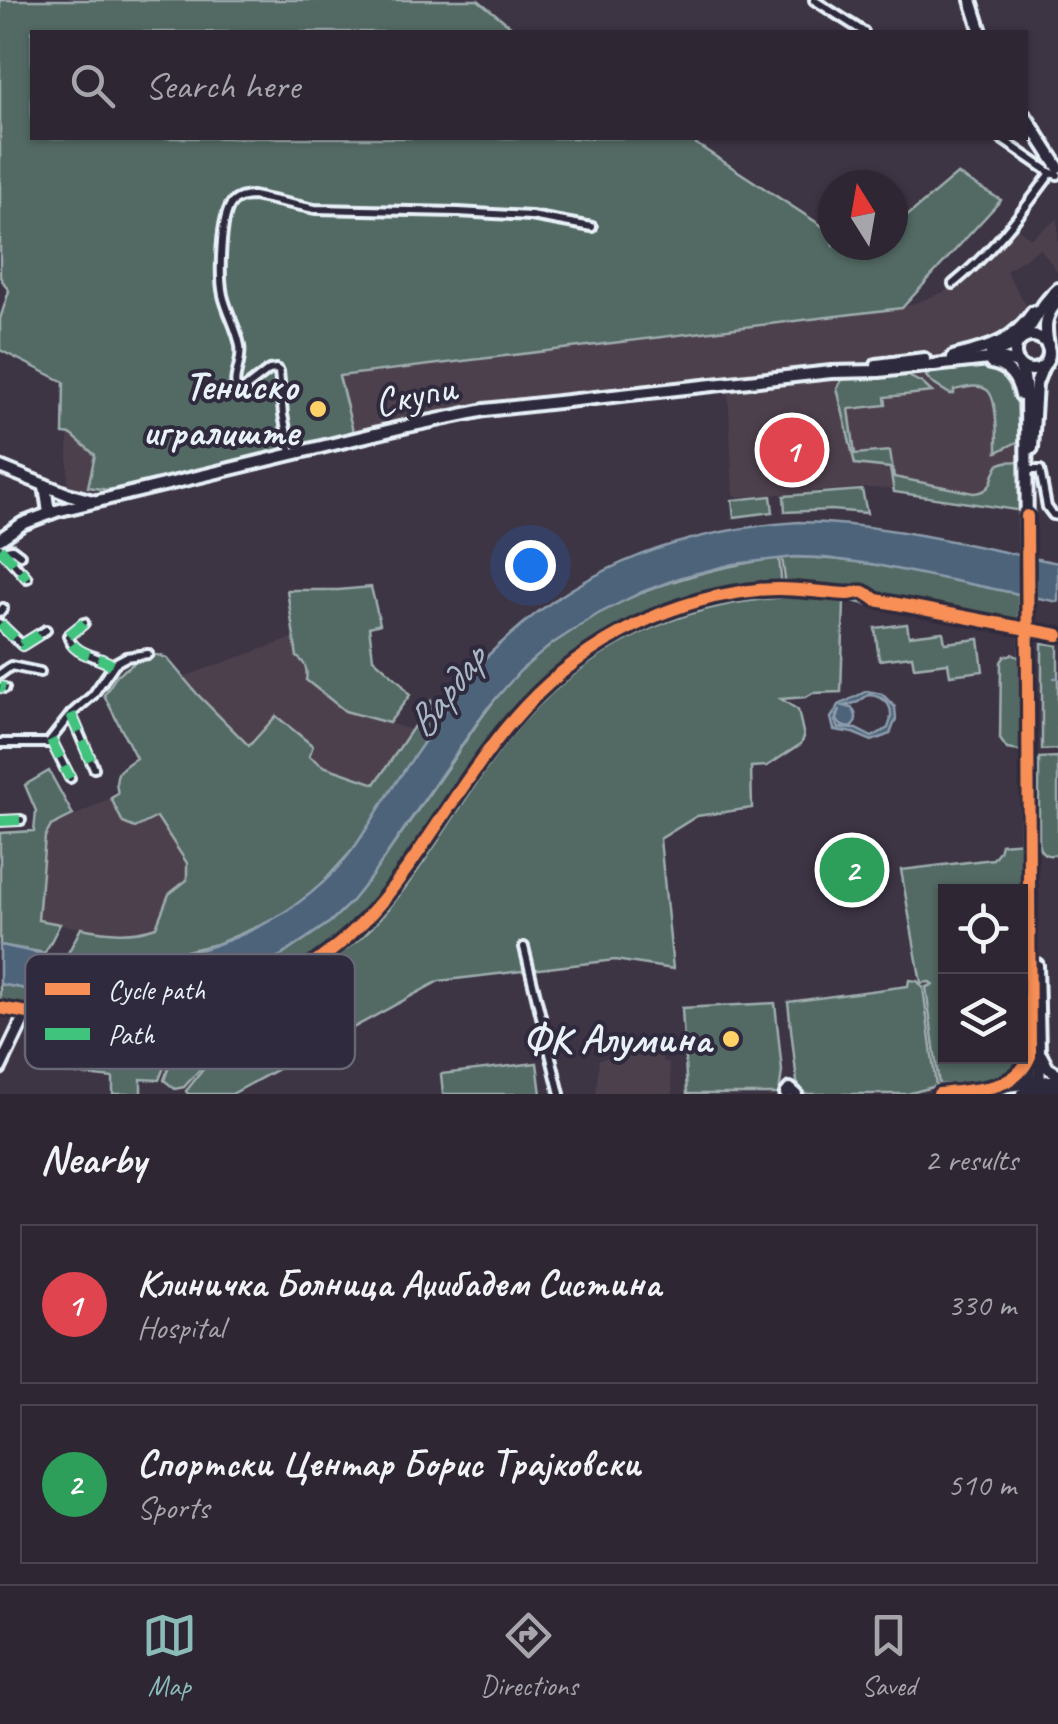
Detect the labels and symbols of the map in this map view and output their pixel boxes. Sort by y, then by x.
north arrow [818,170,908,260]
place label: Тениско игралиште [142,361,302,457]
street label: Скупи [370,362,463,428]
marker: Тениско игралиште [307,398,329,420]
pin: 1 [760,412,824,488]
your location [505,540,556,591]
water label: Вардар [394,632,501,748]
pin: 2 [820,832,884,908]
legend [25,954,355,1069]
text: Cycle path [108,972,205,1007]
place label: ФК Алумина [523,1014,714,1064]
text: Path [108,1017,155,1052]
marker: ФК Алумина [720,1028,742,1050]

